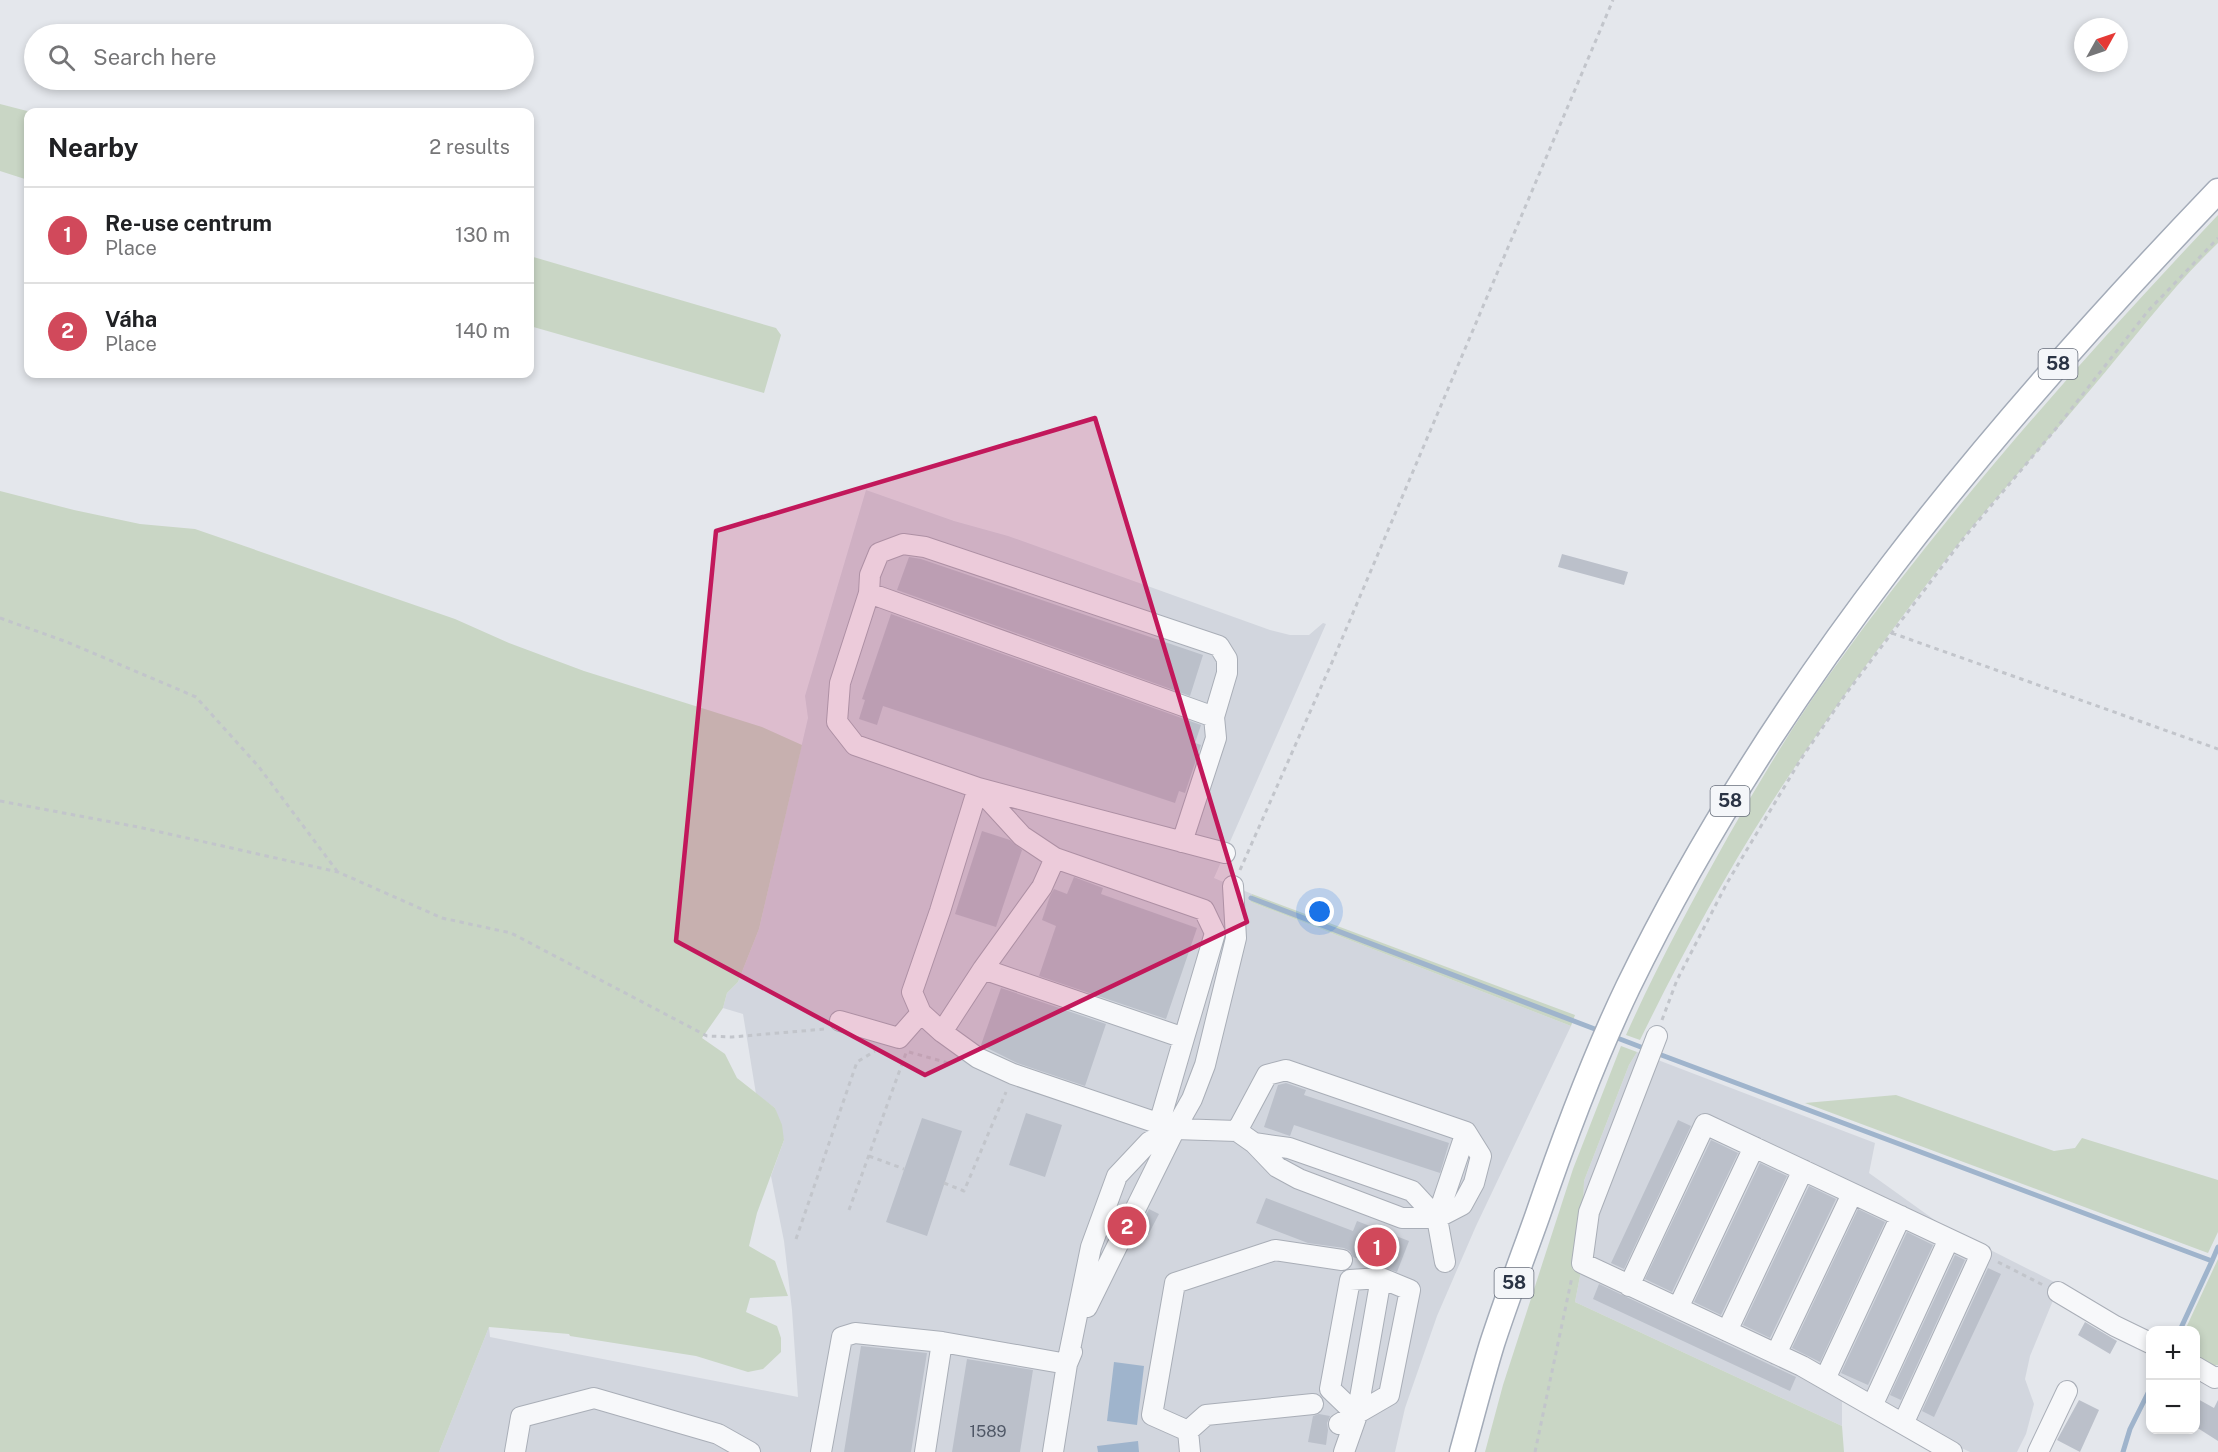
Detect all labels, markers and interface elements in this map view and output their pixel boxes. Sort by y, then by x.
north arrow [2074,18,2128,72]
search box [24,24,534,90]
icon: search [45,41,78,74]
text: Search here [93,44,217,70]
text: Nearby [48,132,138,163]
text: 2 results [429,135,510,159]
text: Re-use centrum [105,210,272,236]
text: 1 [63,223,72,247]
text: 130 m [455,223,510,247]
text: Place [105,236,157,260]
text: Váha [105,306,157,332]
text: 2 [61,319,74,343]
text: 140 m [455,319,510,343]
text: Place [105,332,157,356]
road number: 58 [2038,349,2078,379]
road number: 58 [1710,786,1750,816]
your location [1305,897,1334,926]
pin: 2 [1108,1204,1146,1248]
pin: 1 [1358,1224,1396,1270]
road number: 58 [1494,1268,1534,1298]
map controls [2146,1326,2200,1434]
button: + [2146,1326,2200,1380]
button: − [2146,1380,2200,1434]
house number: 1589 [969,1422,1007,1441]

